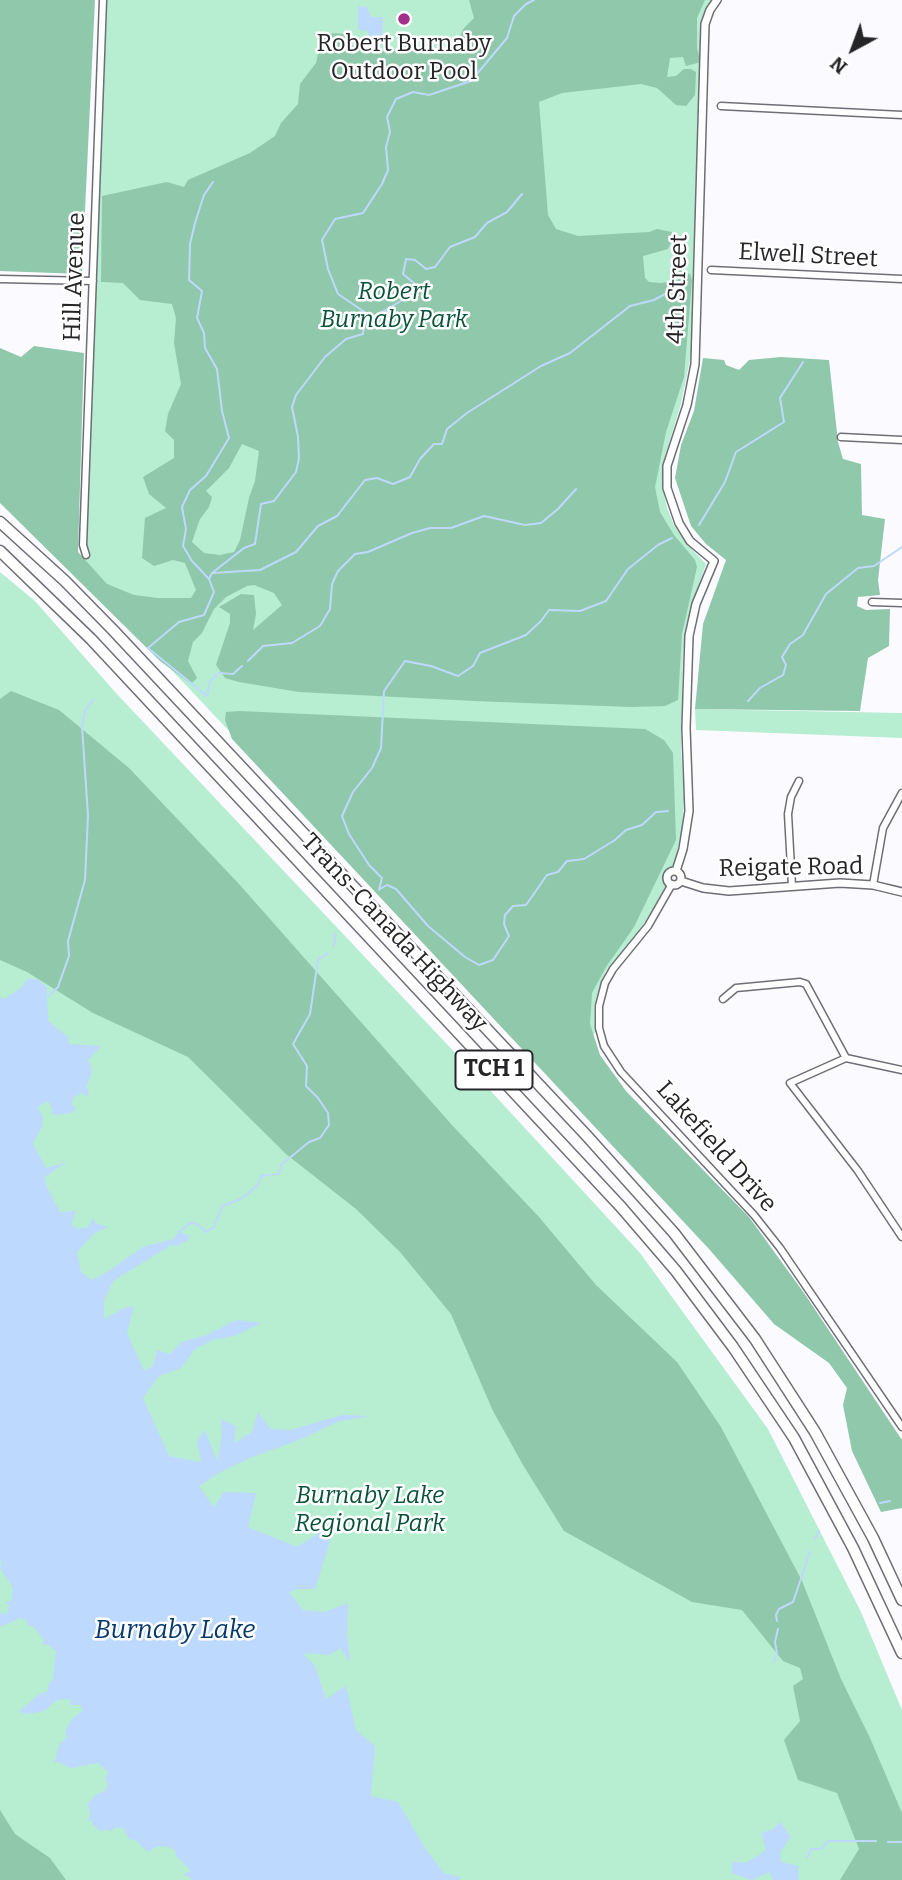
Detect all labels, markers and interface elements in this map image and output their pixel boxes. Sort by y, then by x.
marker: Robert Burnaby Outdoor Pool [396,11,412,27]
north arrow [818,14,888,84]
place label: Robert Burnaby Outdoor Pool [317,30,491,86]
text: N [826,52,852,79]
street label: Hill Avenue [58,212,92,342]
street label: 4th Street [662,234,694,344]
street label: Elwell Street [738,238,878,274]
park label: Robert Burnaby Park [320,278,468,334]
street label: Trans-Canada Highway [295,828,493,1038]
street label: Reigate Road [718,852,864,884]
road number: TCH 1 [456,1050,532,1090]
street label: Lakefield Drive [650,1076,782,1218]
park label: Burnaby Lake Regional Park [295,1482,445,1538]
water label: Burnaby Lake [95,1615,255,1647]

